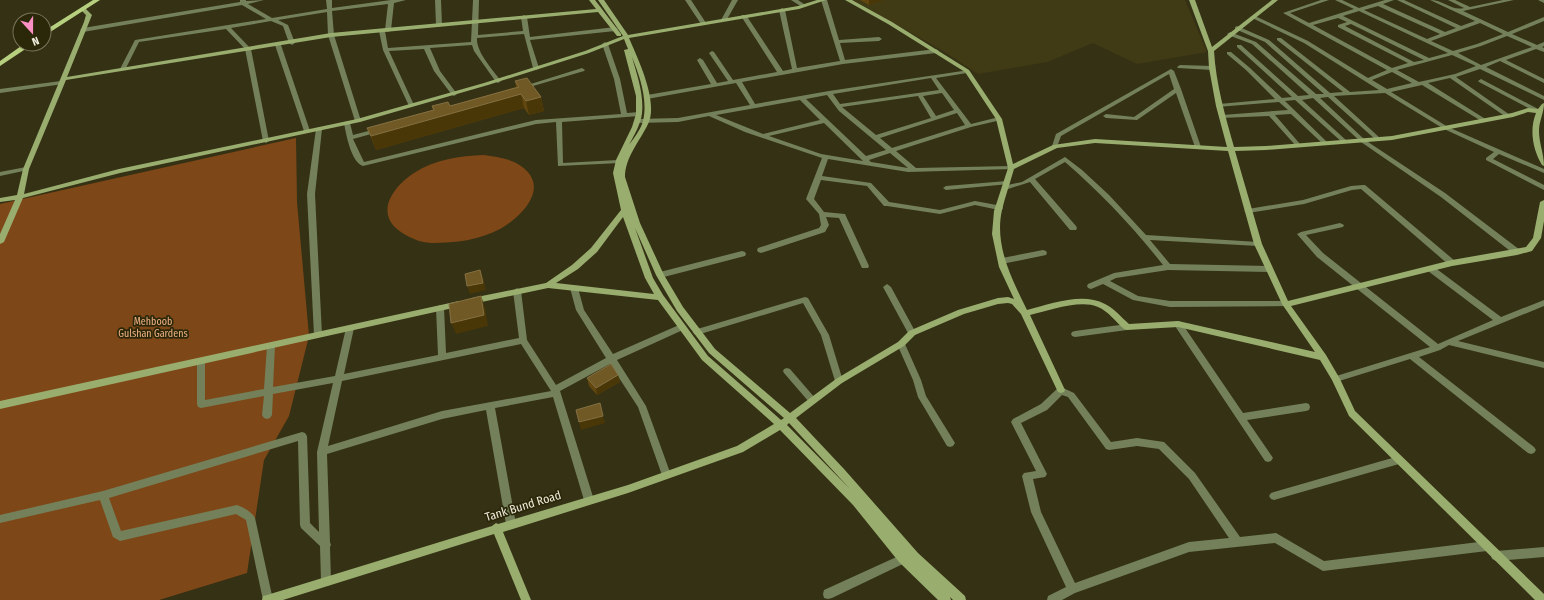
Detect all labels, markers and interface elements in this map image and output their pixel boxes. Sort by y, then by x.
north arrow [12,12,52,52]
text: N [30,34,41,48]
park label: Mehboob Gulshan Gardens [118,316,188,340]
street label: Tank Bund Road [483,488,563,524]

